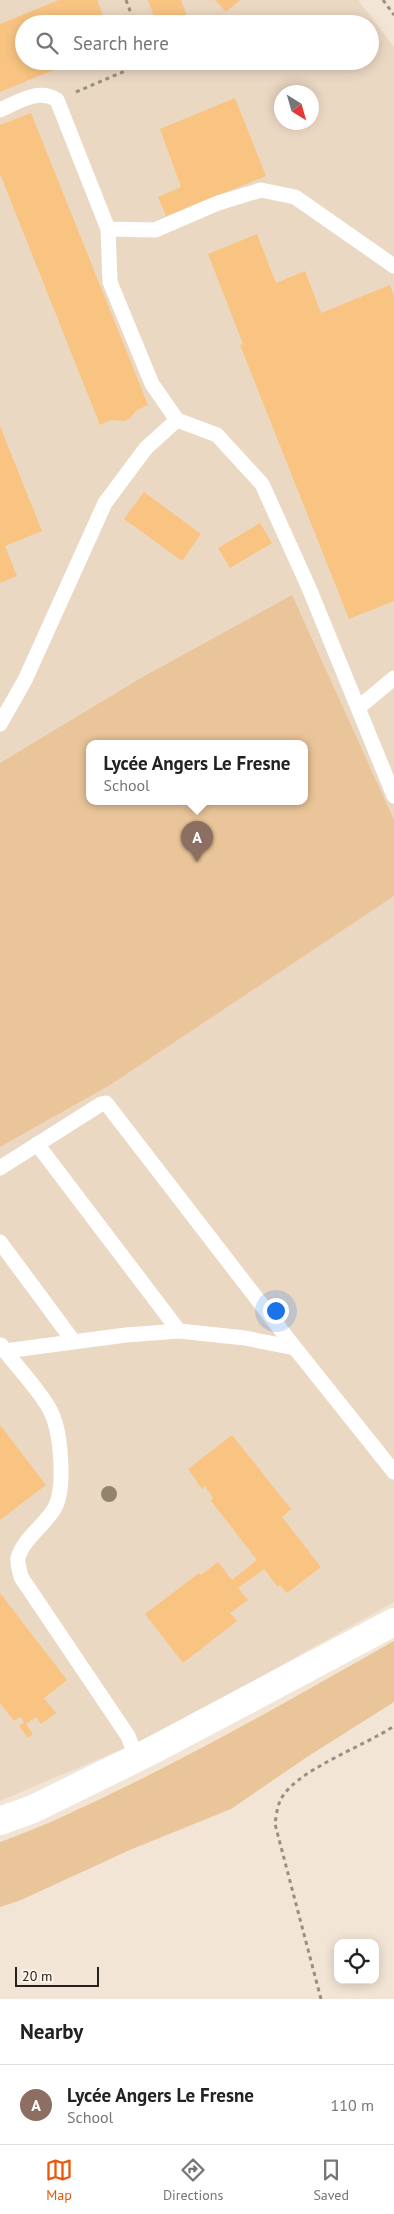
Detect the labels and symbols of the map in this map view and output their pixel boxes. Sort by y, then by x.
north arrow [274,85,319,130]
pin: A [181,821,213,862]
your location [263,1298,289,1324]
scale bar [15,1964,99,1987]

